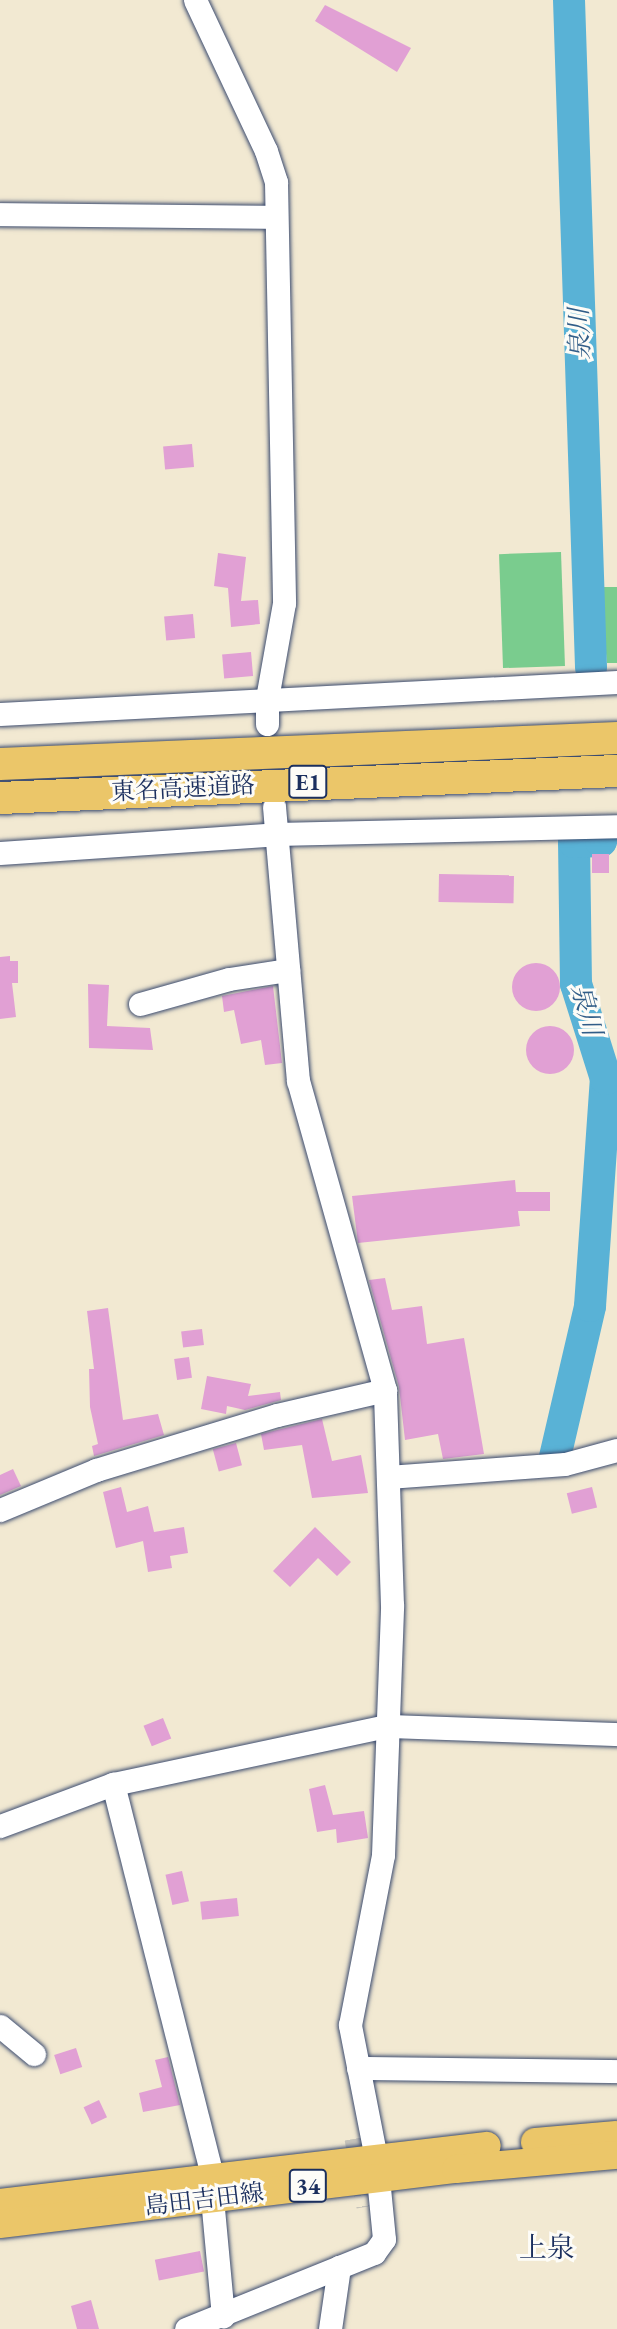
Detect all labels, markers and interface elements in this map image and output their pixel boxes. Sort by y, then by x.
water label: 泉川 [564,307,596,361]
road number: E1 [287,762,329,802]
street label: 東名高速道路 [110,770,256,806]
water label: 泉川 [564,981,608,1039]
road number: 34 [289,2166,327,2206]
street label: 島田吉田線 [143,2177,265,2221]
district label: 上泉 [519,2230,575,2264]

